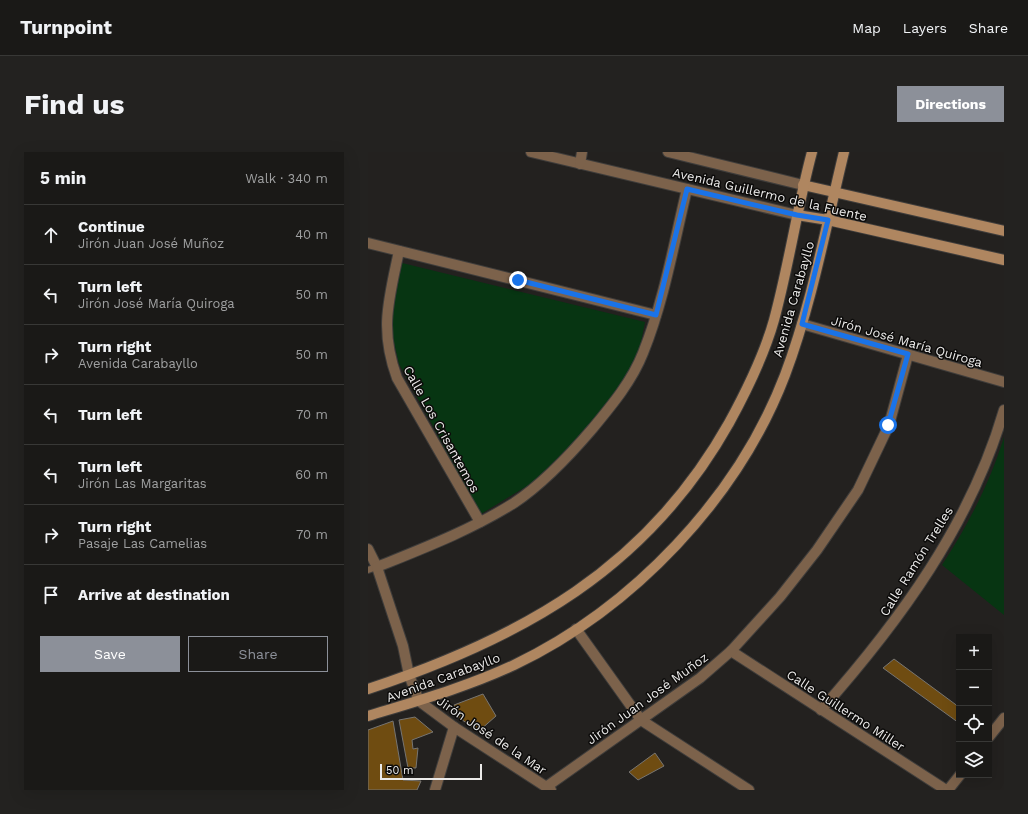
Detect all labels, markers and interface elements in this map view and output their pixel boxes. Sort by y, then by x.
text: Turnpoint [20,16,112,39]
text: Map [852,20,881,36]
text: Layers [903,20,947,36]
text: Share [969,20,1008,36]
button: Directions [897,86,1004,122]
text: Find us [24,88,124,121]
street label: Avenida Guillermo de la Fuente [671,165,869,224]
text: 5 min [40,168,86,188]
text: Walk · 340 m [245,171,328,186]
text: Continue [78,218,145,236]
icon: ahead [40,224,62,246]
text: 40 m [295,227,328,242]
text: Jirón Juan José Muñoz [78,236,224,251]
street label: Avenida Carabayllo [770,239,817,359]
route end [509,271,527,289]
text: Turn left [78,278,142,296]
icon: left [40,284,62,306]
text: 50 m [296,287,328,302]
text: Jirón José María Quiroga [78,296,235,311]
street label: Jirón José María Quiroga [829,313,985,370]
text: Turn right [78,338,151,356]
icon: right [40,344,62,366]
text: 50 m [296,347,328,362]
text: Avenida Carabayllo [78,356,198,371]
street label: Calle Los Crisantemos [400,363,483,495]
icon: left [40,404,62,426]
text: Turn left [78,406,142,424]
text: 70 m [296,407,328,422]
route start [879,416,897,434]
text: Turn left [78,458,142,476]
icon: left [40,464,62,486]
text: 60 m [295,467,328,482]
text: Jirón Las Margaritas [78,476,207,491]
street label: Calle Ramón Trelles [877,504,956,619]
text: Turn right [78,518,151,536]
icon: right [40,524,62,546]
text: 70 m [296,527,328,542]
text: Pasaje Las Camelias [78,536,207,551]
icon: arrive [40,584,62,606]
text: Arrive at destination [78,586,230,604]
map controls [956,634,992,778]
button: + [956,634,992,670]
button: Save [40,636,180,672]
button: Share [188,636,328,672]
street label: Jirón Juan José Muñoz [584,649,711,747]
street label: Avenida Carabayllo [384,650,502,705]
street label: Calle Guillermo Miller [784,667,908,754]
button: − [956,670,992,706]
street label: Jirón José de la Mar [434,693,549,778]
button: locate [956,706,992,742]
button: layers [956,742,992,778]
scale bar [380,762,482,781]
text: 50 m [386,764,413,777]

